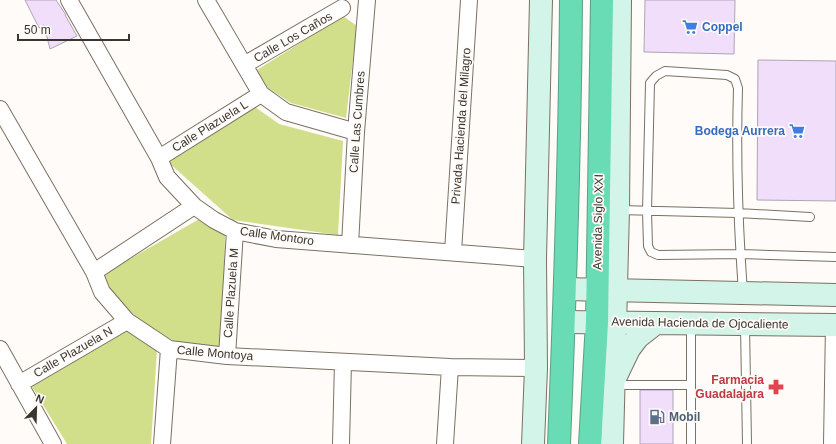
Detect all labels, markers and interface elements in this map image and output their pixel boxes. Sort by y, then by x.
street label: Calle Los Caños [251,9,335,65]
scale bar [18,16,129,42]
supermarket icon: Coppel [681,18,699,36]
place label: Coppel [702,20,743,34]
text: 50 m [24,23,51,37]
street label: Privada Hacienda del Milagro [449,47,473,205]
street label: Calle Las Cumbres [346,71,368,173]
street label: Calle Plazuela L [170,97,251,155]
supermarket icon: Bodega Aurrera [788,122,806,140]
place label: Bodega Aurrera [695,124,785,138]
street label: Avenida Siglo XXI [590,174,606,270]
street label: Calle Montoro [239,224,315,248]
street label: Calle Plazuela M [221,248,241,338]
street label: Avenida Hacienda de Ojocaliente [611,314,789,332]
street label: Calle Plazuela N [31,324,115,380]
street label: Calle Montoya [176,343,254,363]
place label: Farmacia Guadalajara [695,373,764,401]
pharmacy icon: Farmacia Guadalajara [767,378,785,396]
north arrow [16,388,56,428]
text: N [34,392,46,406]
fuel station icon: Mobil [648,408,666,426]
place label: Mobil [669,410,700,424]

